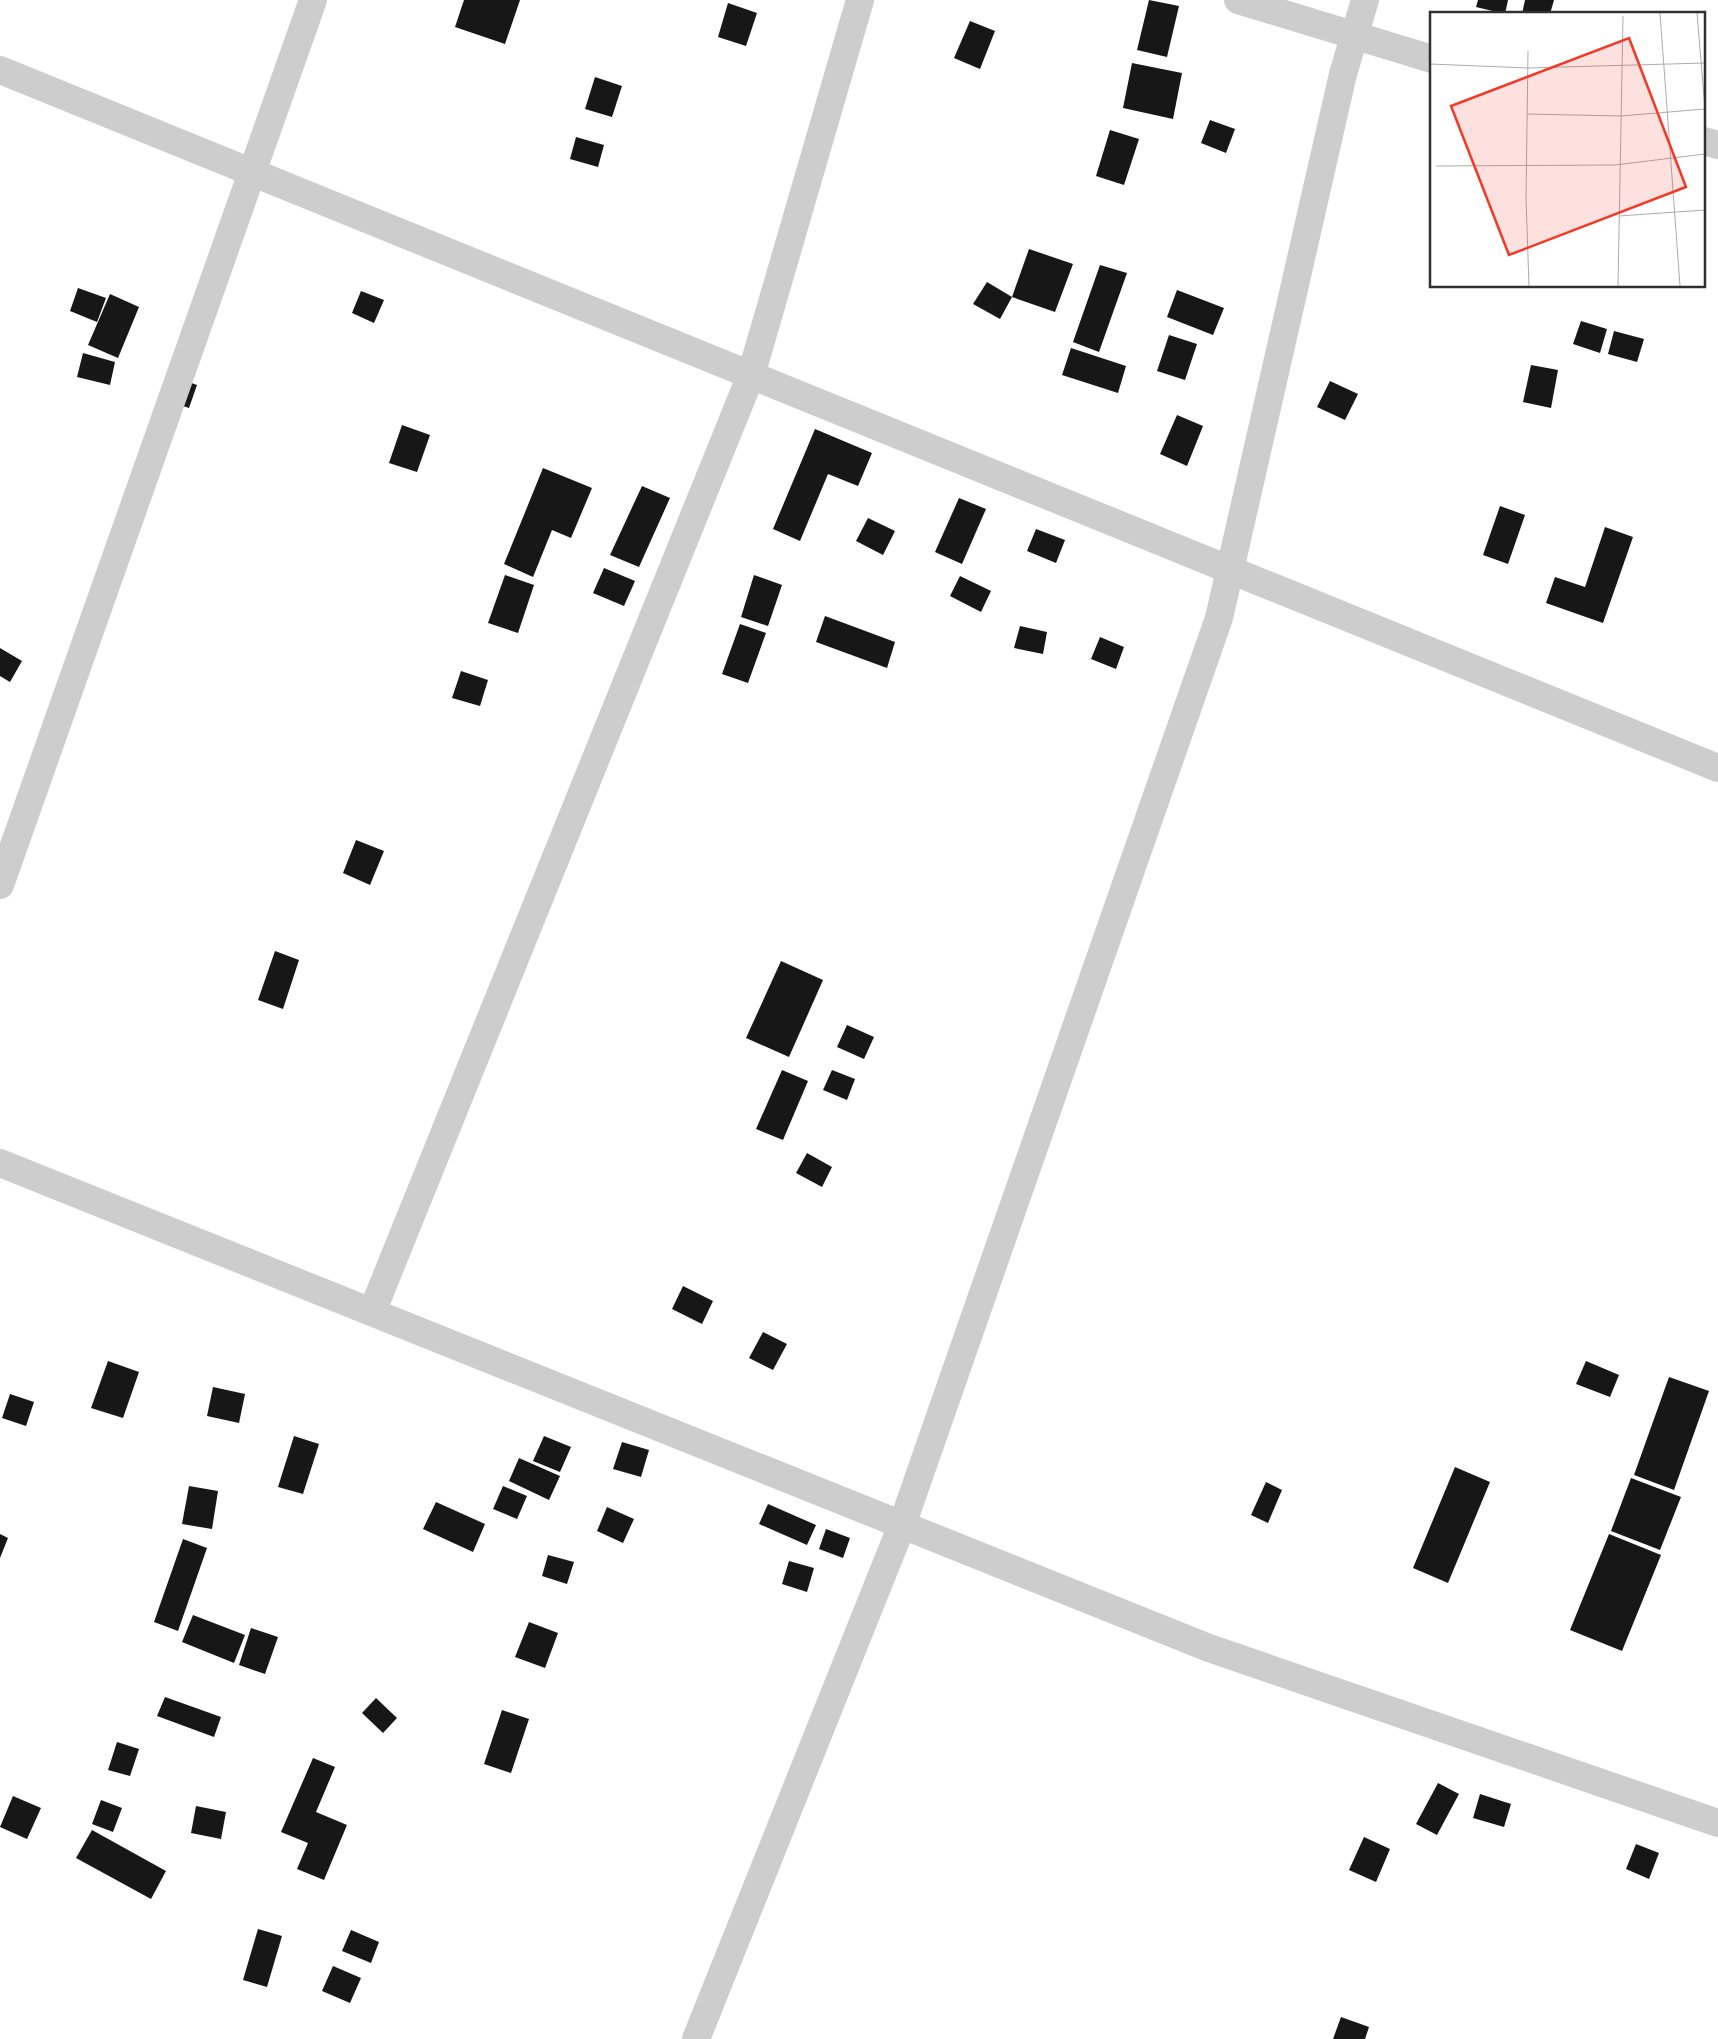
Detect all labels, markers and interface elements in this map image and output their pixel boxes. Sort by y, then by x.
inset map [1430,12,1706,288]

